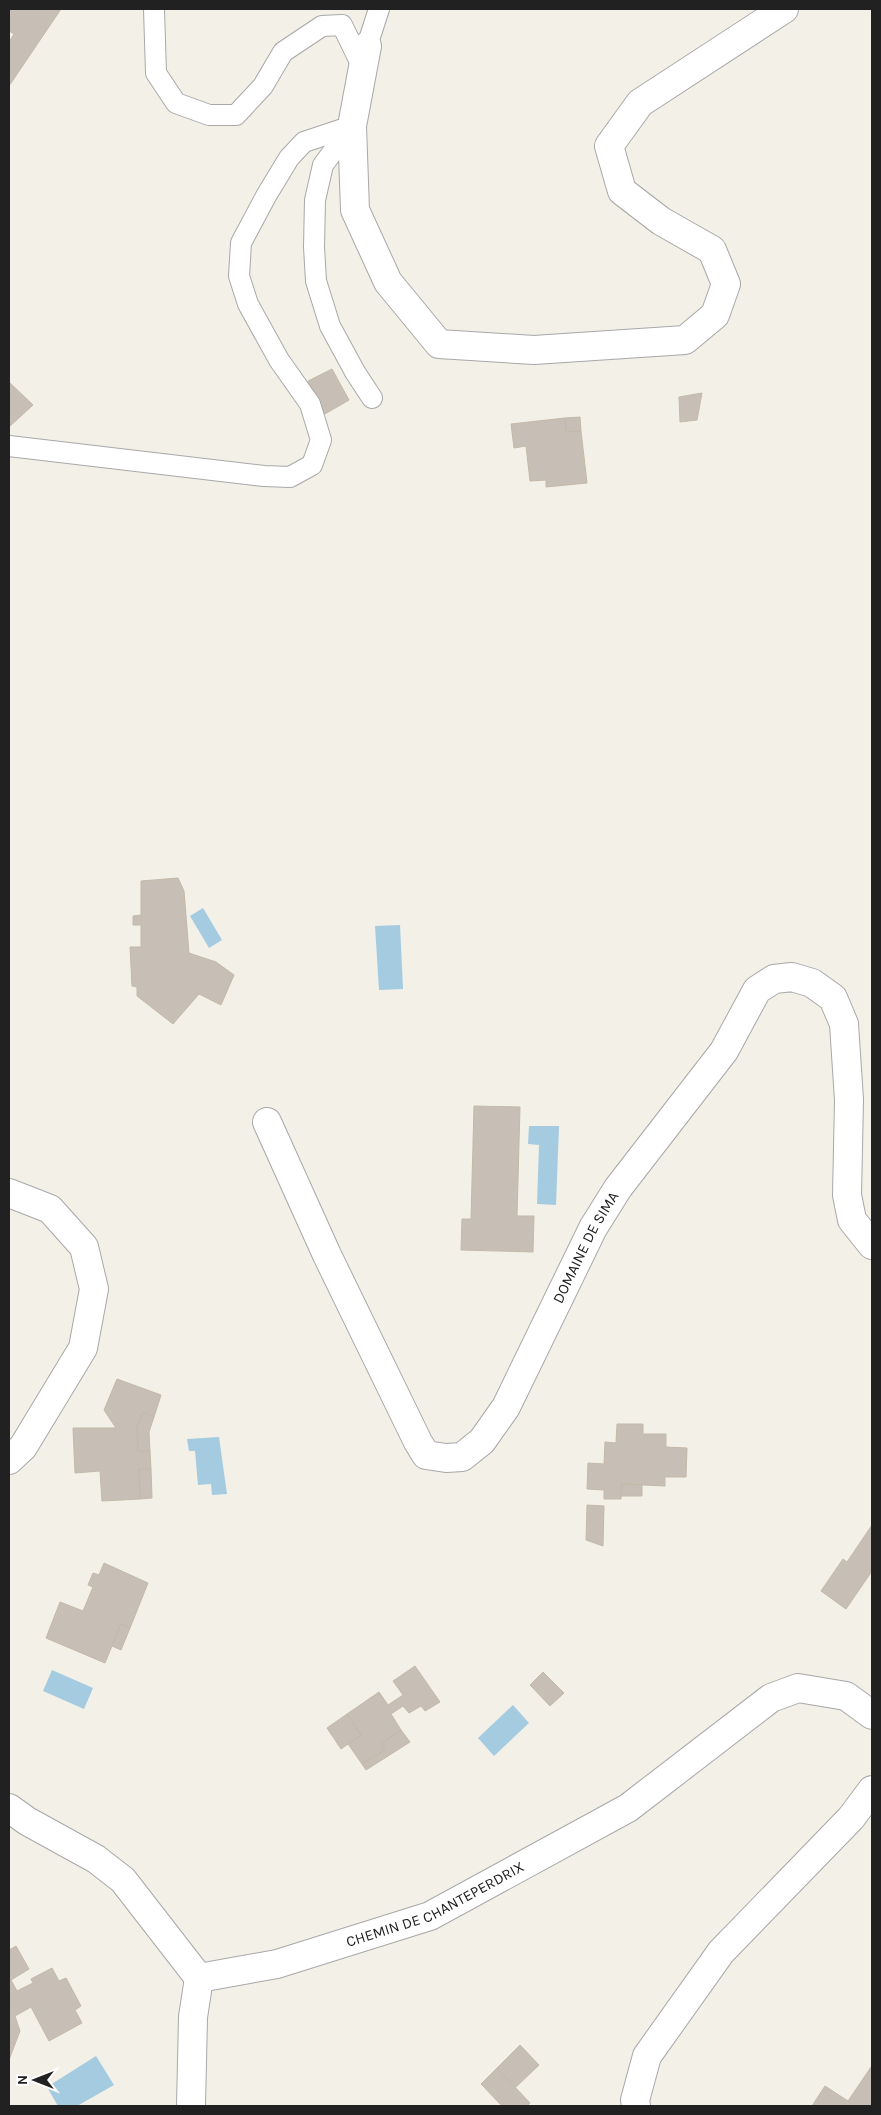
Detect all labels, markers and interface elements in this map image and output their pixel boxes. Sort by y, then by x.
street label: DOMAINE DE SIMA [549,1188,623,1306]
street label: CHEMIN DE CHANTEPERDRIX [344,1857,527,1951]
north arrow [10,2055,60,2105]
text: N [14,2075,31,2085]

